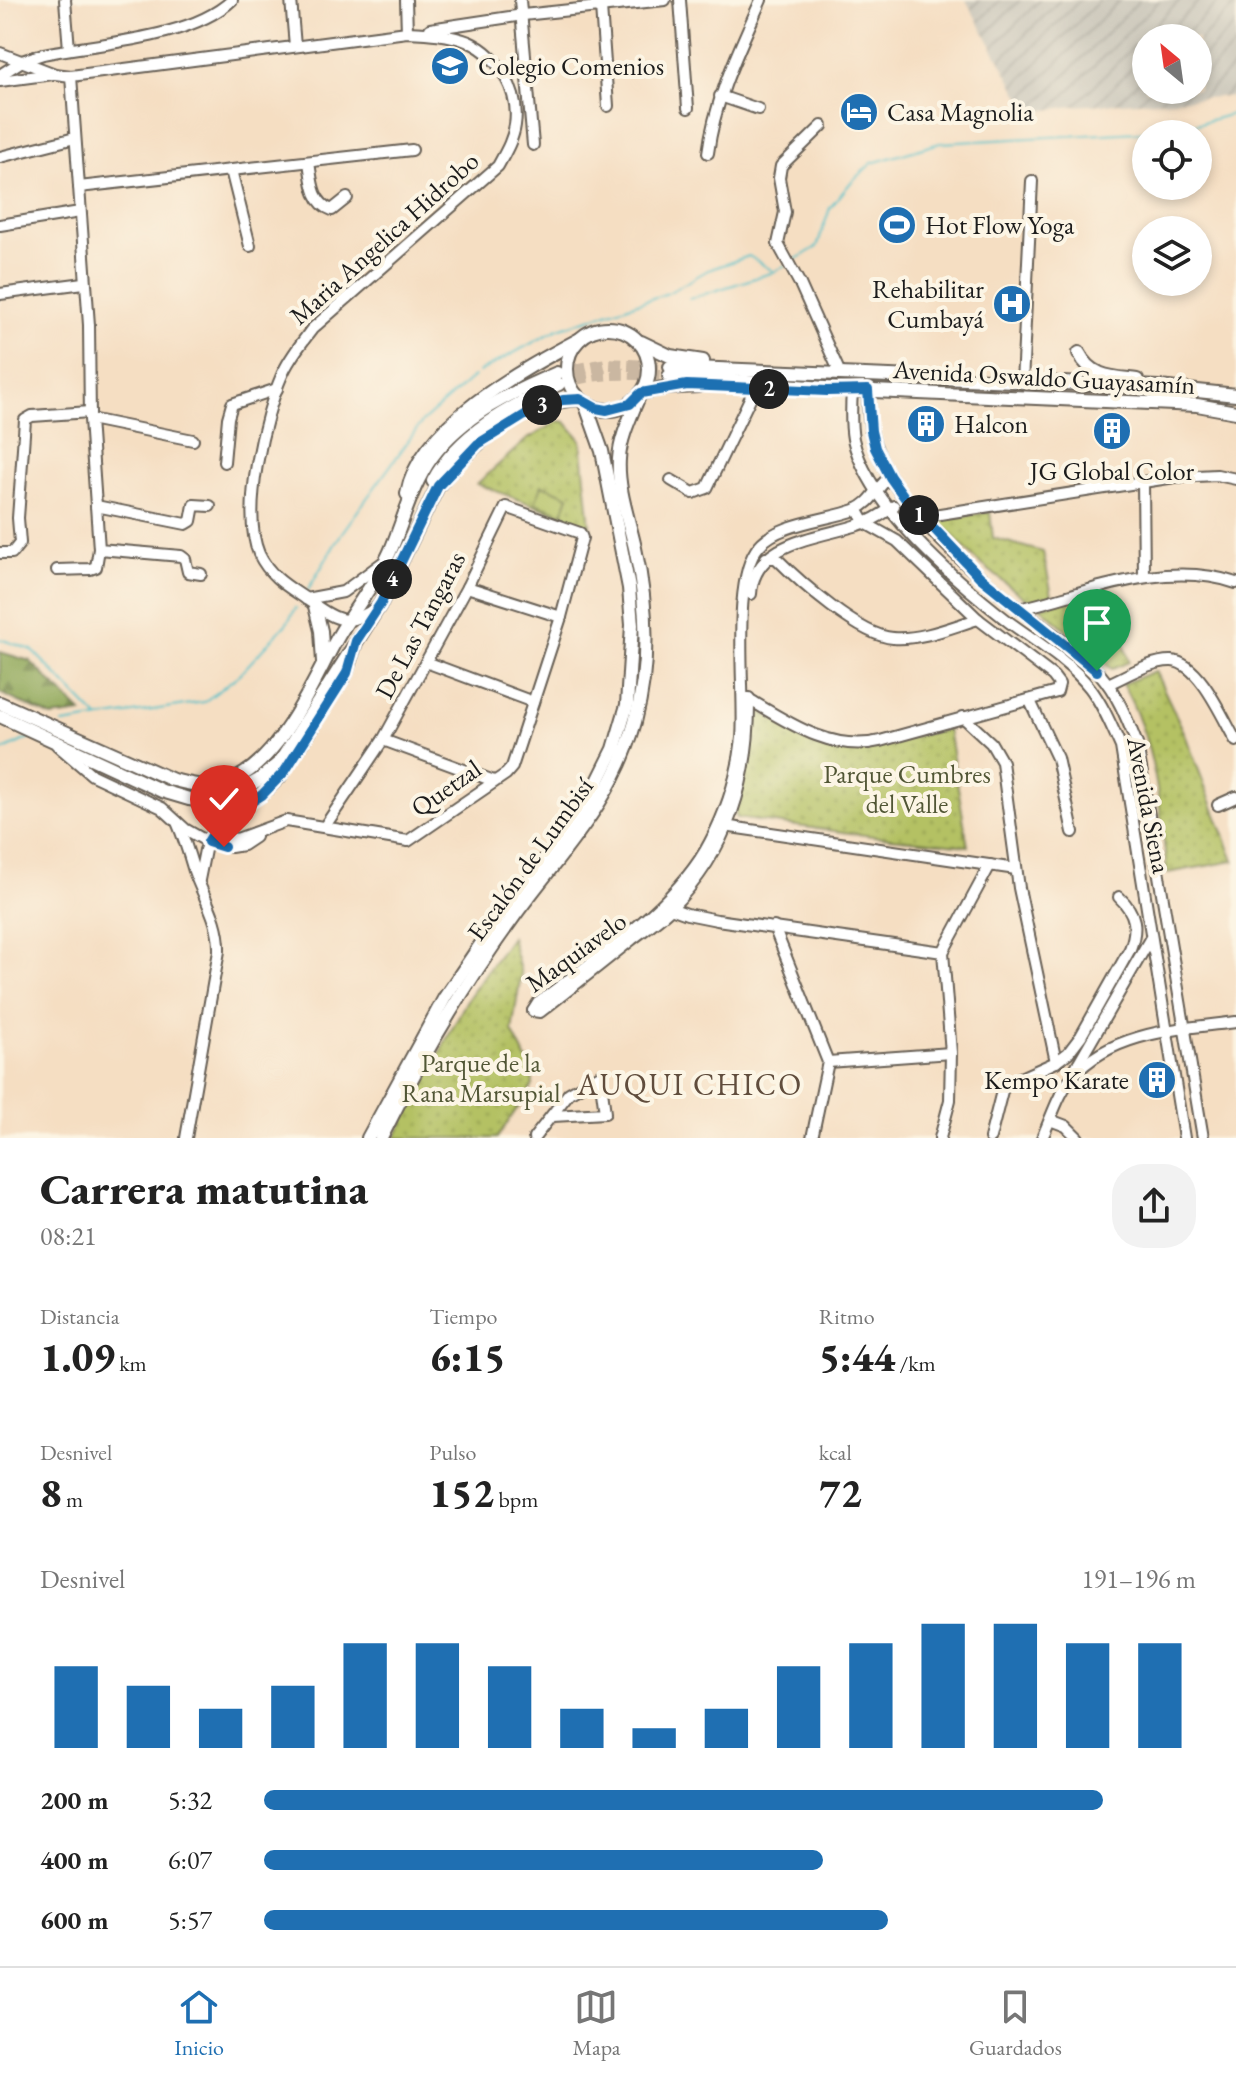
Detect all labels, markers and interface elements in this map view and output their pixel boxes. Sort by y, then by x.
north arrow [1132,24,1212,104]
map controls [1132,24,1212,296]
school or university icon: Colegio Comenios [429,45,471,87]
place label: Colegio Comenios [478,49,664,83]
hotel icon: Casa Magnolia [838,91,880,133]
place label: Casa Magnolia [887,95,1034,129]
button: locate [1132,120,1212,200]
street label: Maria Angelica Hidrobo [282,144,486,332]
sports icon: Hot Flow Yoga [876,204,918,246]
place label: Hot Flow Yoga [925,208,1075,242]
button: layers [1132,216,1212,296]
place label: Rehabilitar Cumbayá [872,272,985,336]
hospital icon: Rehabilitar Cumbayá [991,283,1033,325]
street label: Avenida Oswaldo Guayasamín [891,352,1196,402]
pin: 2 [749,369,789,409]
text: 2 [763,374,775,403]
pin: 3 [522,385,562,425]
text: 3 [536,390,548,419]
building icon: Halcon [905,403,947,445]
place label: Halcon [954,407,1029,441]
building icon: JG Global Color [1091,410,1133,452]
place label: JG Global Color [1028,454,1195,488]
pin: 1 [899,495,939,535]
text: 1 [913,500,925,529]
street label: De Las Tangaras [367,545,473,705]
pin: 4 [372,559,412,599]
text: 4 [386,564,398,593]
pin [1063,589,1131,671]
icon: arrive [1075,601,1119,645]
street label: Avenida Siena [1119,733,1179,877]
street label: Quetzal [404,752,488,824]
park label: Parque Cumbres del Valle [823,757,991,821]
pin [190,765,258,847]
street label: Escalón de Lumbisí [459,770,601,947]
icon: check [202,777,246,821]
street label: Maquiavelo [519,904,633,1000]
park label: Parque de la Rana Marsupial [402,1046,560,1110]
building icon: Kempo Karate [1136,1059,1178,1101]
place label: Kempo Karate [984,1063,1129,1097]
district label: AUQUI CHICO [576,1065,803,1104]
text: Carrera matutina [40,1160,368,1217]
button: share [1112,1164,1196,1248]
text: 08:21 [40,1219,96,1253]
text: Distancia [40,1302,120,1331]
text: Tiempo [429,1302,497,1331]
text: Ritmo [819,1302,875,1331]
text: 1.09 [40,1331,115,1383]
text: 6:15 [429,1331,506,1383]
text: 5:44 [819,1331,895,1383]
text: km [115,1349,147,1378]
text: /km [895,1349,936,1378]
text: Desnivel [40,1438,112,1467]
text: Pulso [429,1438,476,1467]
text: kcal [819,1438,852,1467]
text: 8 [40,1467,62,1519]
text: 152 [429,1467,494,1519]
text: 72 [819,1467,862,1519]
text: m [62,1485,83,1514]
text: bpm [494,1485,538,1514]
text: Desnivel [40,1562,125,1596]
text: 191–196 m [1081,1562,1196,1596]
text: 200 m [40,1783,108,1817]
text: 5:32 [168,1783,212,1817]
text: 400 m [40,1843,108,1877]
text: 6:07 [168,1843,212,1877]
text: 600 m [40,1903,108,1937]
text: 5:57 [168,1903,212,1937]
tab: Inicio [174,1985,224,2062]
tab: Mapa [573,1985,620,2062]
tab: Guardados [969,1985,1062,2062]

